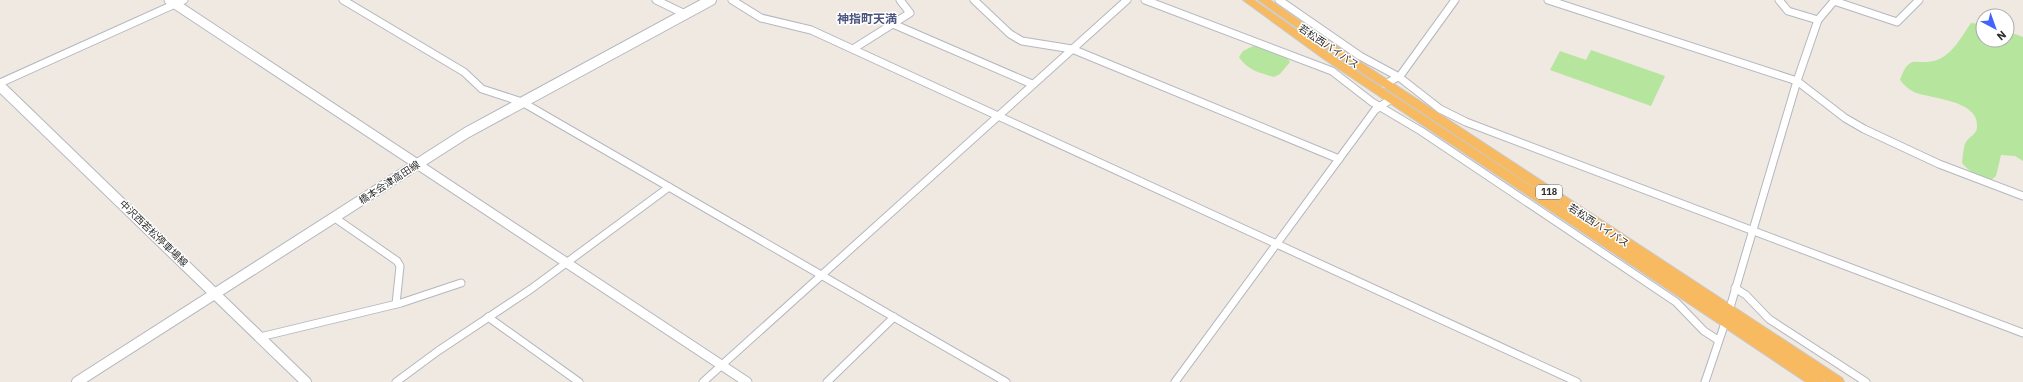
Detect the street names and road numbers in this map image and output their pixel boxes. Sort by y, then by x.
street label: 若松西バイパス [1296,22,1361,71]
street label: 橋本会津高田線 [356,158,422,207]
road number: 118 [1536,185,1562,199]
street label: 中沢西若松停車場線 [117,197,191,269]
street label: 若松西バイパス [1566,201,1632,250]

